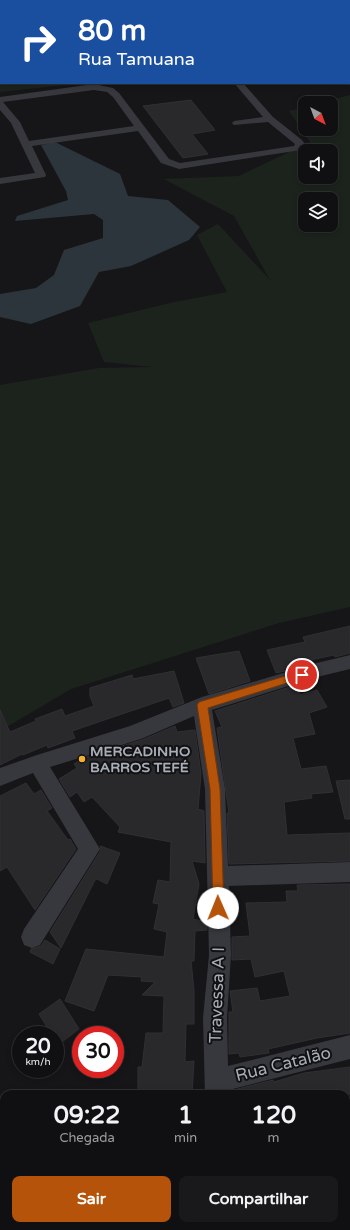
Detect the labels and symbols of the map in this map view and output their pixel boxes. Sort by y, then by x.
north arrow [298,96,338,136]
pin [285,658,319,692]
place label: MERCADINHO BARROS TEFÉ [90,743,190,776]
marker: MERCADINHO BARROS TEFÉ [77,754,87,764]
position arrow [197,887,239,929]
street label: Travessa A I [205,947,229,1043]
speed limit sign: 30 [72,1026,124,1078]
street label: Rua Catalão [233,1042,333,1086]

